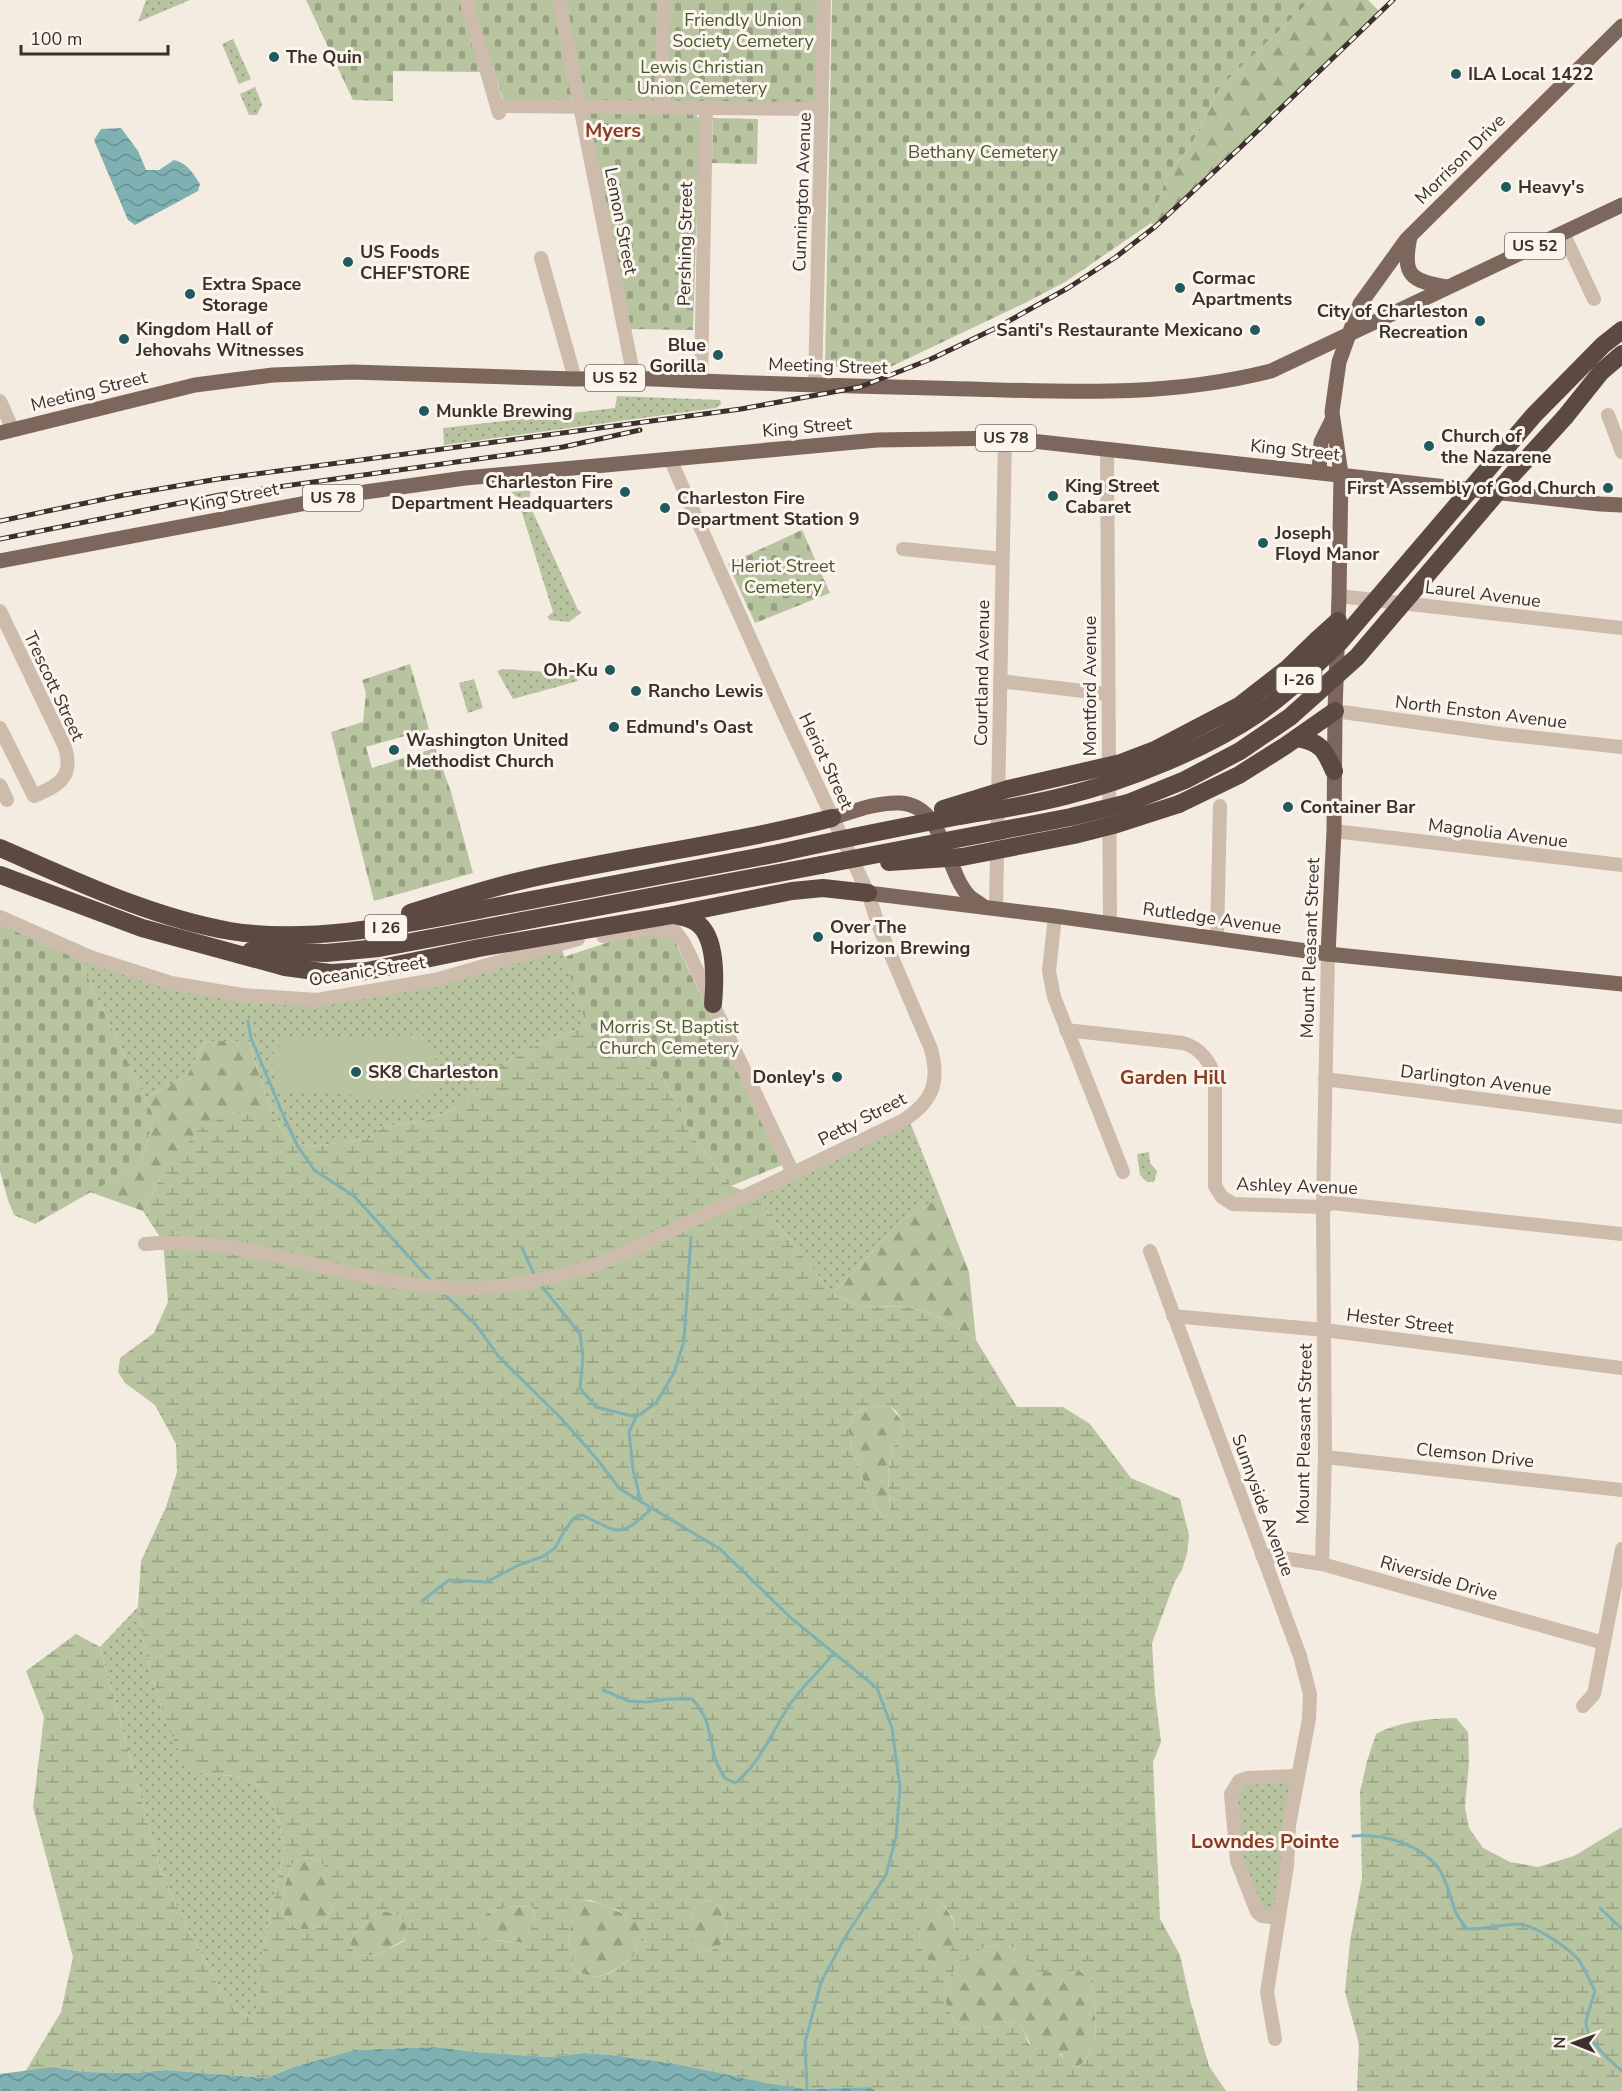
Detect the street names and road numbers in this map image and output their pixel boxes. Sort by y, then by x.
street label: Morrison Drive [1410,109,1510,209]
street label: Cunnington Avenue [787,112,817,272]
street label: Lemon Street [599,165,643,277]
street label: Pershing Street [672,181,698,306]
road number: US 52 [1505,233,1565,259]
street label: Meeting Street [768,352,889,380]
street label: Meeting Street [28,365,151,417]
road number: US 52 [585,365,645,391]
street label: King Street [761,411,854,443]
road number: US 78 [976,425,1036,451]
street label: King Street [1249,433,1342,467]
street label: King Street [188,477,281,517]
road number: US 78 [303,485,363,511]
street label: Laurel Avenue [1424,575,1542,613]
street label: Courtland Avenue [969,600,995,746]
street label: Montford Avenue [1078,616,1102,756]
street label: Trescott Street [18,627,90,745]
road number: I-26 [1276,667,1322,693]
street label: North Enston Avenue [1394,690,1568,734]
street label: Heriot Street [793,709,859,814]
street label: Magnolia Avenue [1427,813,1569,853]
street label: Mount Pleasant Street [1295,857,1325,1039]
street label: Rutledge Avenue [1141,896,1283,940]
road number: I 26 [365,915,407,941]
street label: Oceanic Street [307,950,428,992]
street label: Darlington Avenue [1399,1059,1553,1101]
street label: Petty Street [814,1086,911,1151]
street label: Ashley Avenue [1236,1172,1358,1200]
street label: Hester Street [1345,1303,1456,1340]
street label: Mount Pleasant Street [1290,1343,1318,1525]
street label: Sunnyside Avenue [1226,1431,1300,1579]
street label: Clemson Drive [1415,1437,1535,1473]
street label: Riverside Drive [1377,1550,1501,1606]

